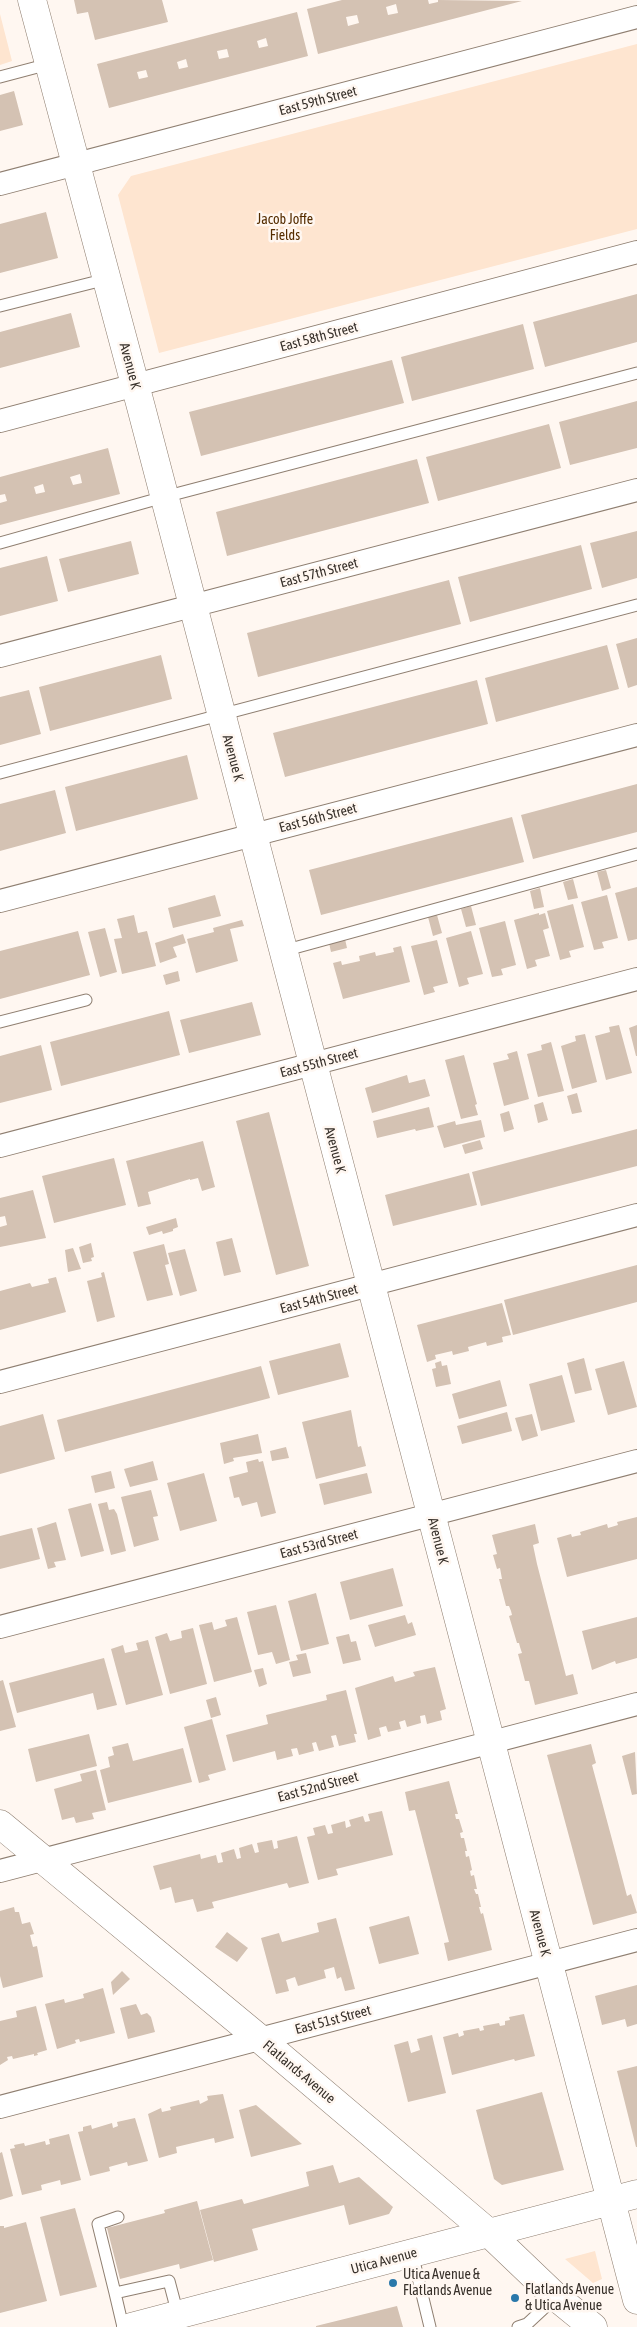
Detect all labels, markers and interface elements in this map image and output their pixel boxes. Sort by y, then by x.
street label: East 59th Street [277,83,359,119]
park label: Jacob Joffe Fields [257,212,313,244]
street label: East 58th Street [278,319,360,355]
street label: Avenue K [116,341,144,391]
street label: East 57th Street [278,555,360,591]
street label: Avenue K [219,733,247,783]
street label: East 56th Street [277,800,359,836]
street label: East 55th Street [278,1045,360,1081]
street label: Avenue K [321,1125,349,1175]
street label: East 54th Street [278,1281,360,1317]
street label: Avenue K [424,1516,452,1566]
street label: East 53rd Street [278,1526,360,1562]
street label: East 52nd Street [276,1768,360,1806]
street label: Avenue K [526,1908,554,1958]
street label: East 51st Street [293,2002,373,2038]
street label: Flatlands Avenue [259,2037,339,2107]
street label: Utica Avenue [349,2244,419,2278]
place label: Utica Avenue & Flatlands Avenue [403,2267,492,2300]
marker: Utica Avenue & Flatlands Avenue [387,2277,399,2289]
place label: Flatlands Avenue & Utica Avenue [525,2282,614,2314]
marker: Flatlands Avenue & Utica Avenue [509,2292,521,2304]

